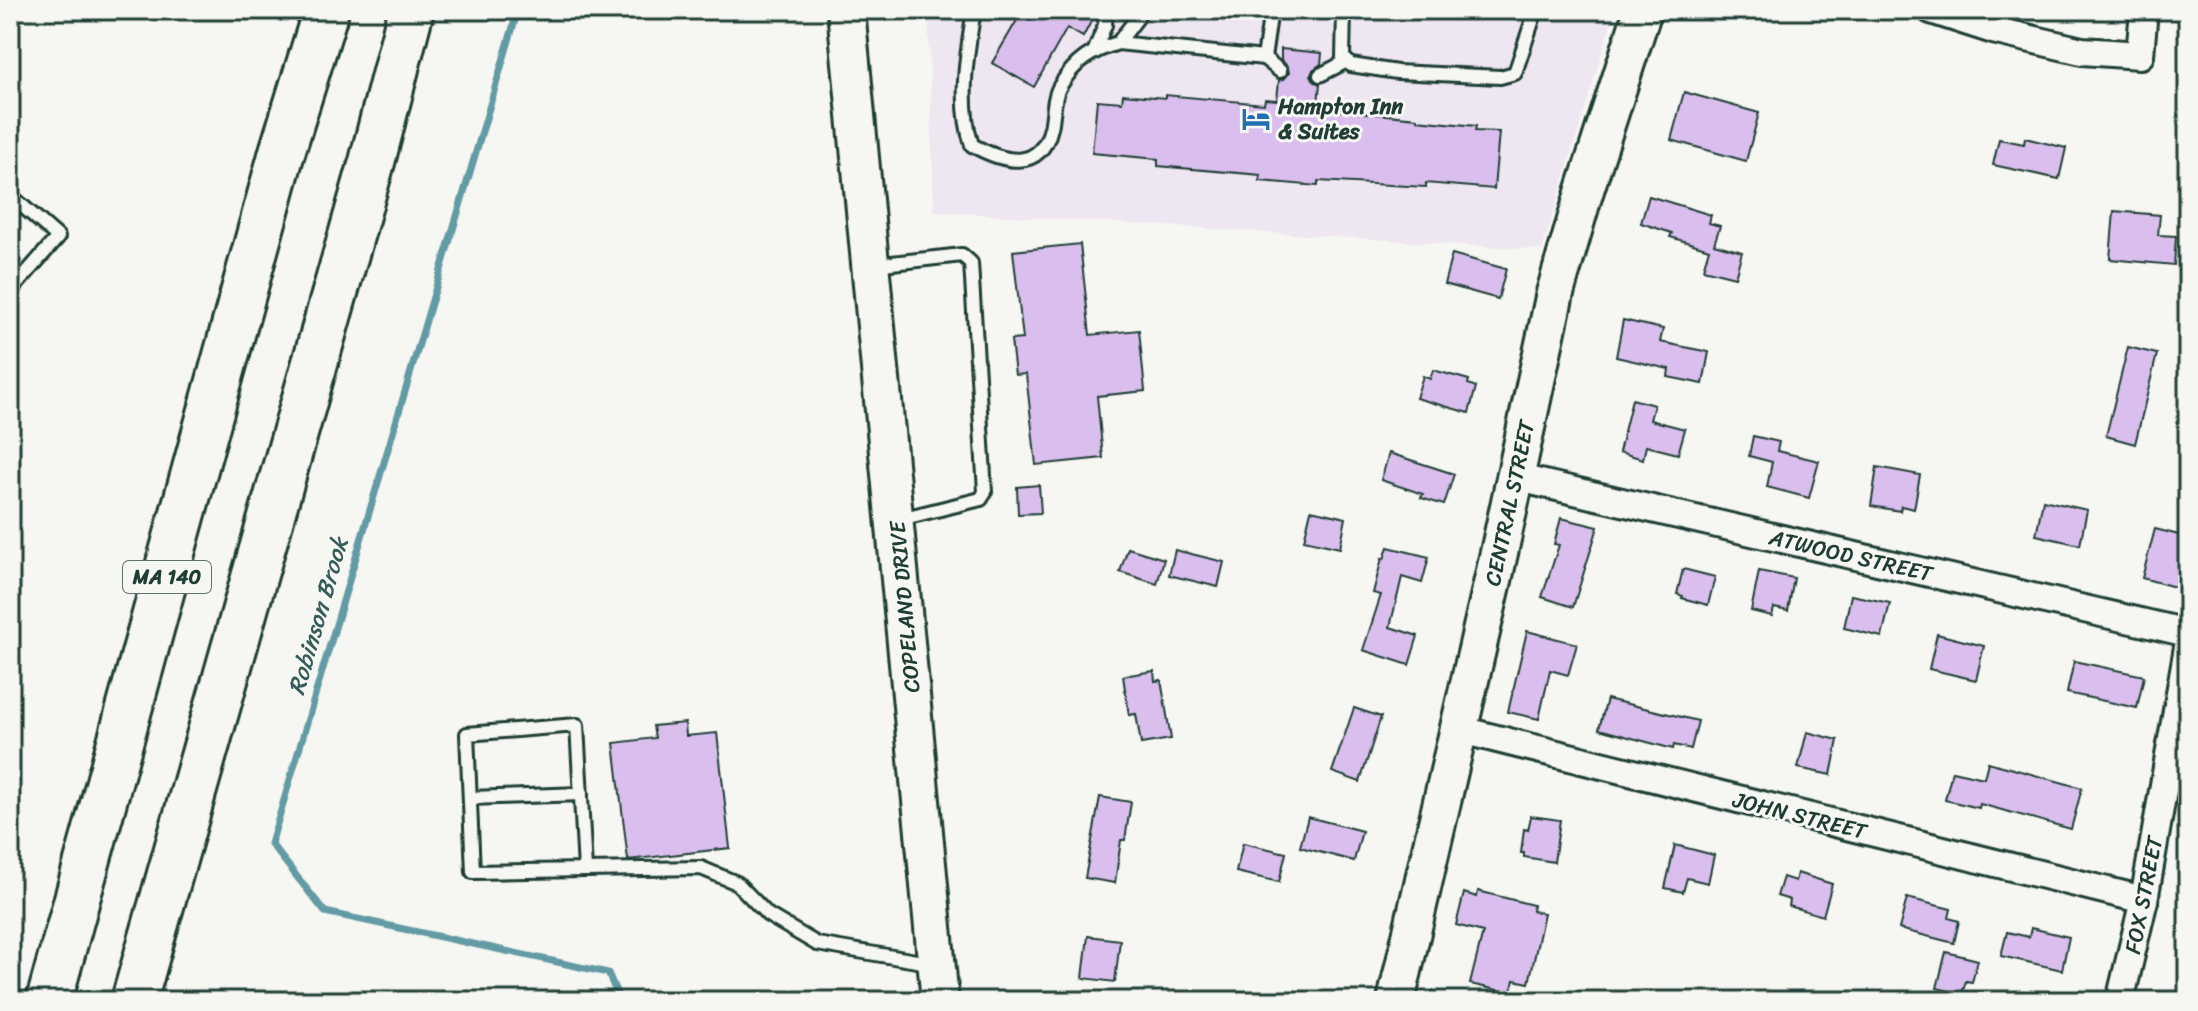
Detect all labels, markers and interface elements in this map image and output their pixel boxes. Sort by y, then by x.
place label: Hampton Inn & Suites [1277,87,1403,151]
hotel icon: Hampton Inn & Suites [1241,104,1271,134]
street label: CENTRAL STREET [1473,416,1546,590]
street label: COPELAND DRIVE [877,518,931,694]
street label: ATWOOD STREET [1764,518,1938,594]
water label: Robinson Brook [275,531,361,700]
road number: MA 140 [123,561,211,593]
street label: JOHN STREET [1728,780,1873,851]
street label: FOX STREET [2113,832,2174,957]

